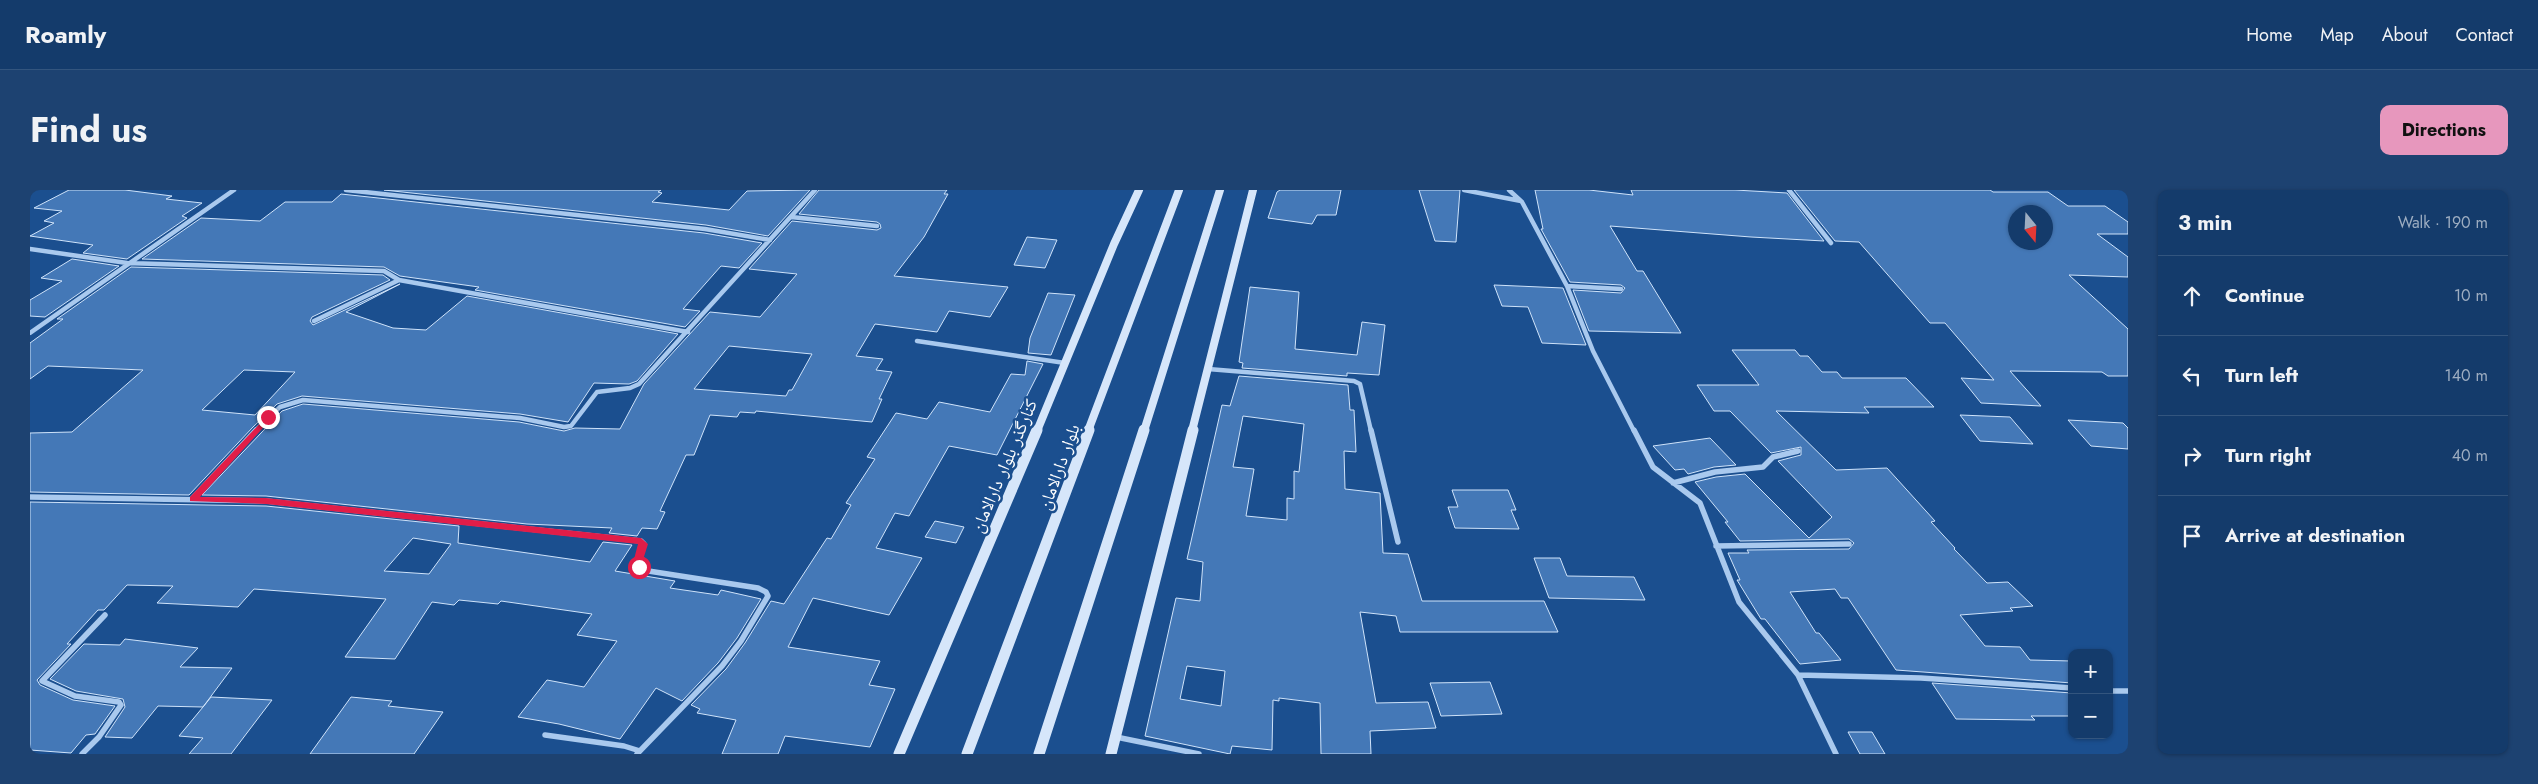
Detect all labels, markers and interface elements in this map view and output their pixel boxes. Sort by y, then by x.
text: Roamly [25,17,106,52]
text: Home [2246,22,2292,48]
text: Map [2320,22,2354,48]
text: About [2382,22,2427,48]
text: Contact [2455,22,2513,48]
text: Find us [30,105,147,155]
button: Directions [2380,105,2508,155]
north arrow [2008,205,2053,250]
text: 3 min [2178,208,2232,238]
text: Walk · 190 m [2398,211,2488,234]
icon: ahead [2178,282,2206,310]
text: Continue [2225,282,2304,309]
text: 10 m [2454,284,2488,307]
icon: left [2178,362,2206,390]
text: Turn left [2225,362,2298,389]
text: 140 m [2445,364,2488,387]
street label: کنارگذر بلوار دارالامان [964,395,1044,537]
route end [257,406,280,429]
street label: بلوار دارالامان [1031,420,1087,514]
icon: right [2178,442,2206,470]
text: Turn right [2225,442,2311,469]
text: 40 m [2452,444,2488,467]
icon: arrive [2178,522,2206,550]
text: Arrive at destination [2225,522,2405,549]
route start [628,556,651,579]
map controls [2068,649,2113,739]
button: + [2068,649,2113,694]
button: − [2068,694,2113,739]

